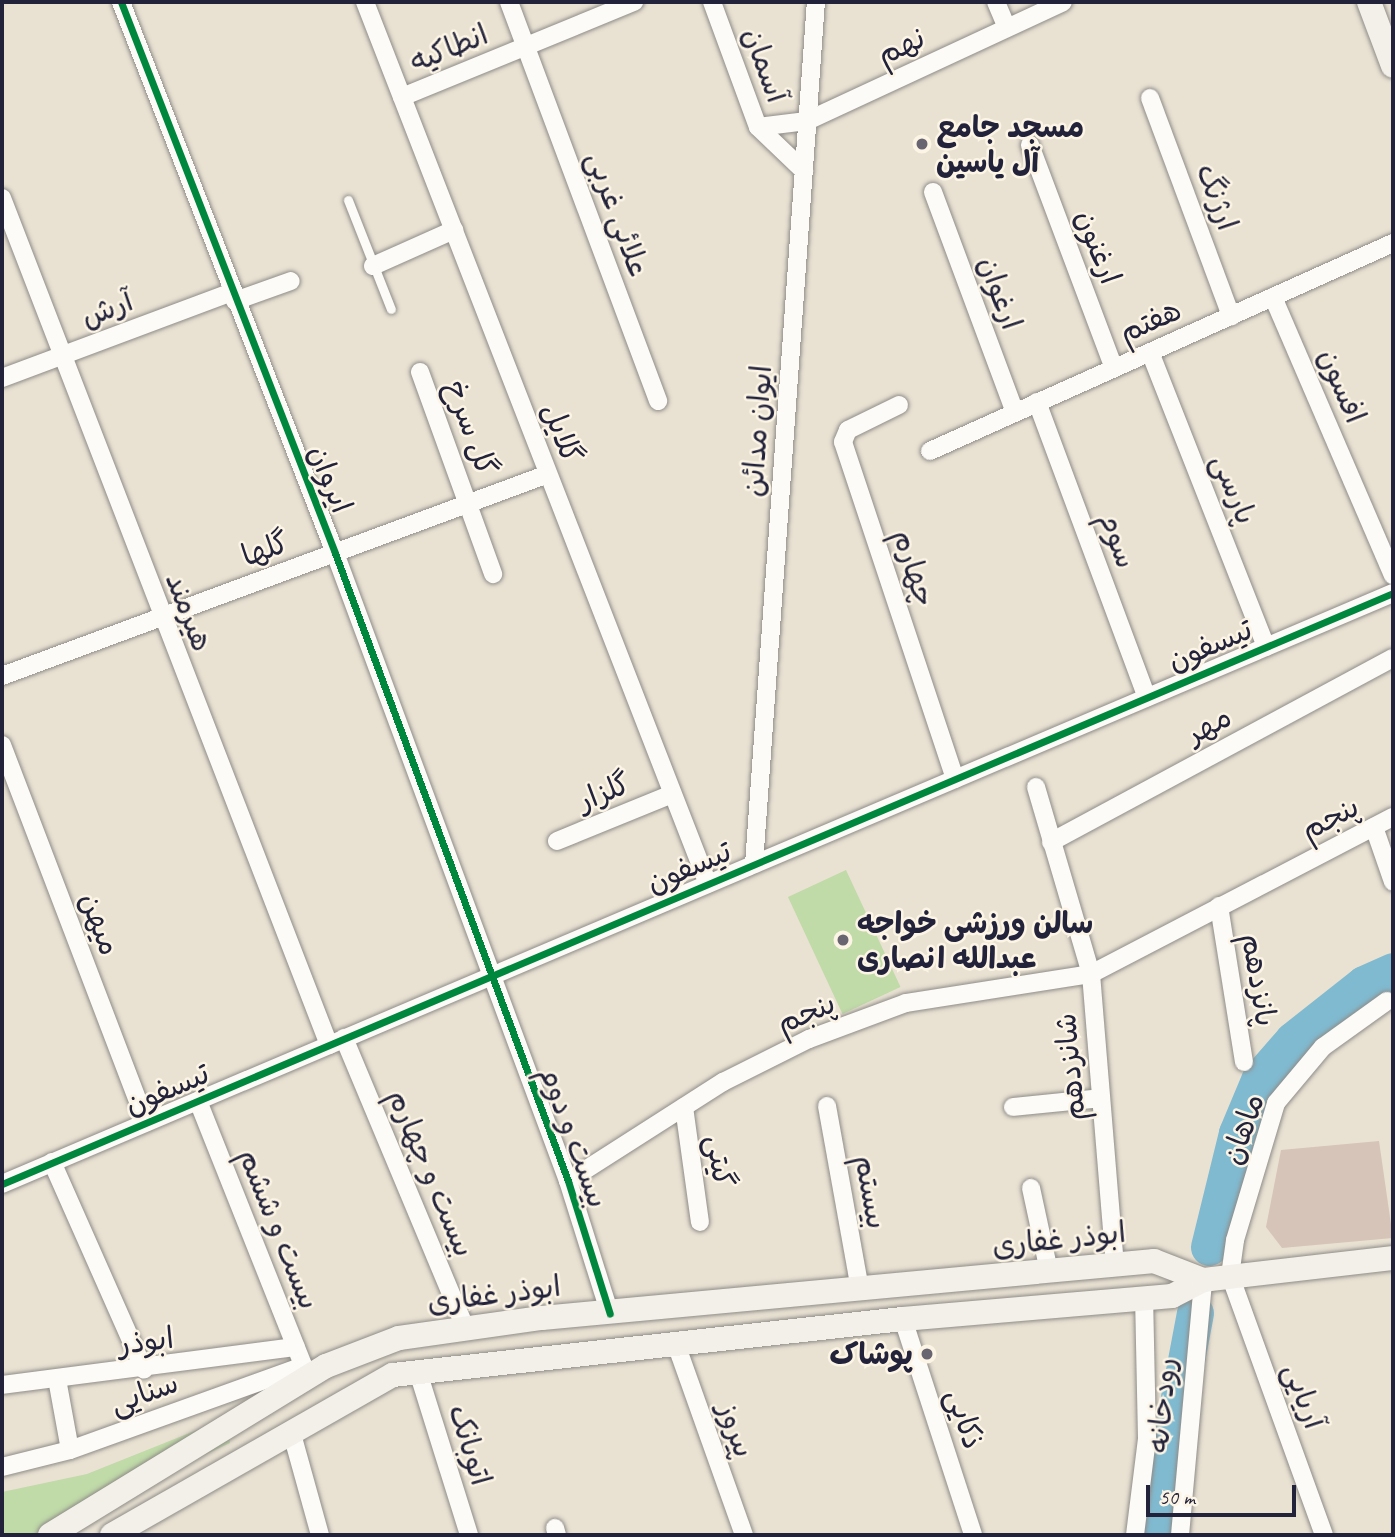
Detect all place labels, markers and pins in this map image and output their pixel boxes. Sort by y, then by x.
place label: مسجد جامع آل یاسین [936,109,1084,180]
marker: مسجد جامع آل یاسین [914,136,930,152]
place label: سالن ورزشی خواجه عبدالله انصاری [857,905,1093,976]
marker: سالن ورزشی خواجه عبدالله انصاری [835,932,851,948]
place label: پوشاک [830,1336,913,1372]
marker: پوشاک [919,1346,935,1362]

